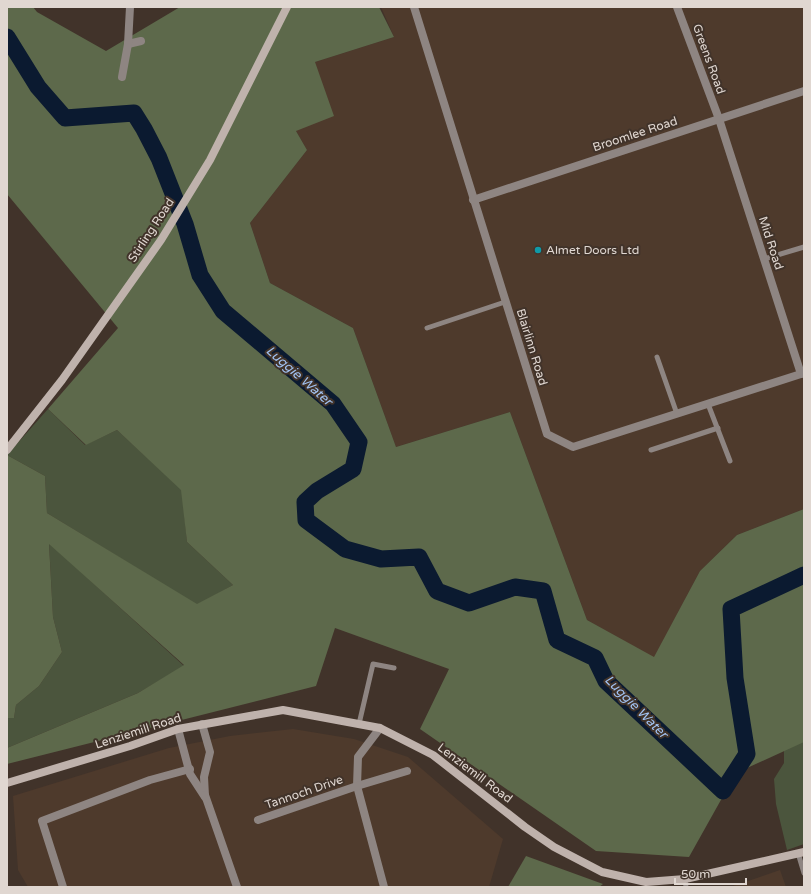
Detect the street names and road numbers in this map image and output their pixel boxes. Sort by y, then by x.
street label: Greens Road [690,22,728,96]
street label: Broomlee Road [591,114,679,154]
street label: Stirling Road [125,195,177,265]
street label: Mid Road [756,215,786,271]
street label: Blairlinn Road [514,307,550,387]
street label: Lenziemill Road [93,710,183,752]
street label: Lenziemill Road [435,740,515,806]
street label: Tannoch Drive [263,772,345,812]

